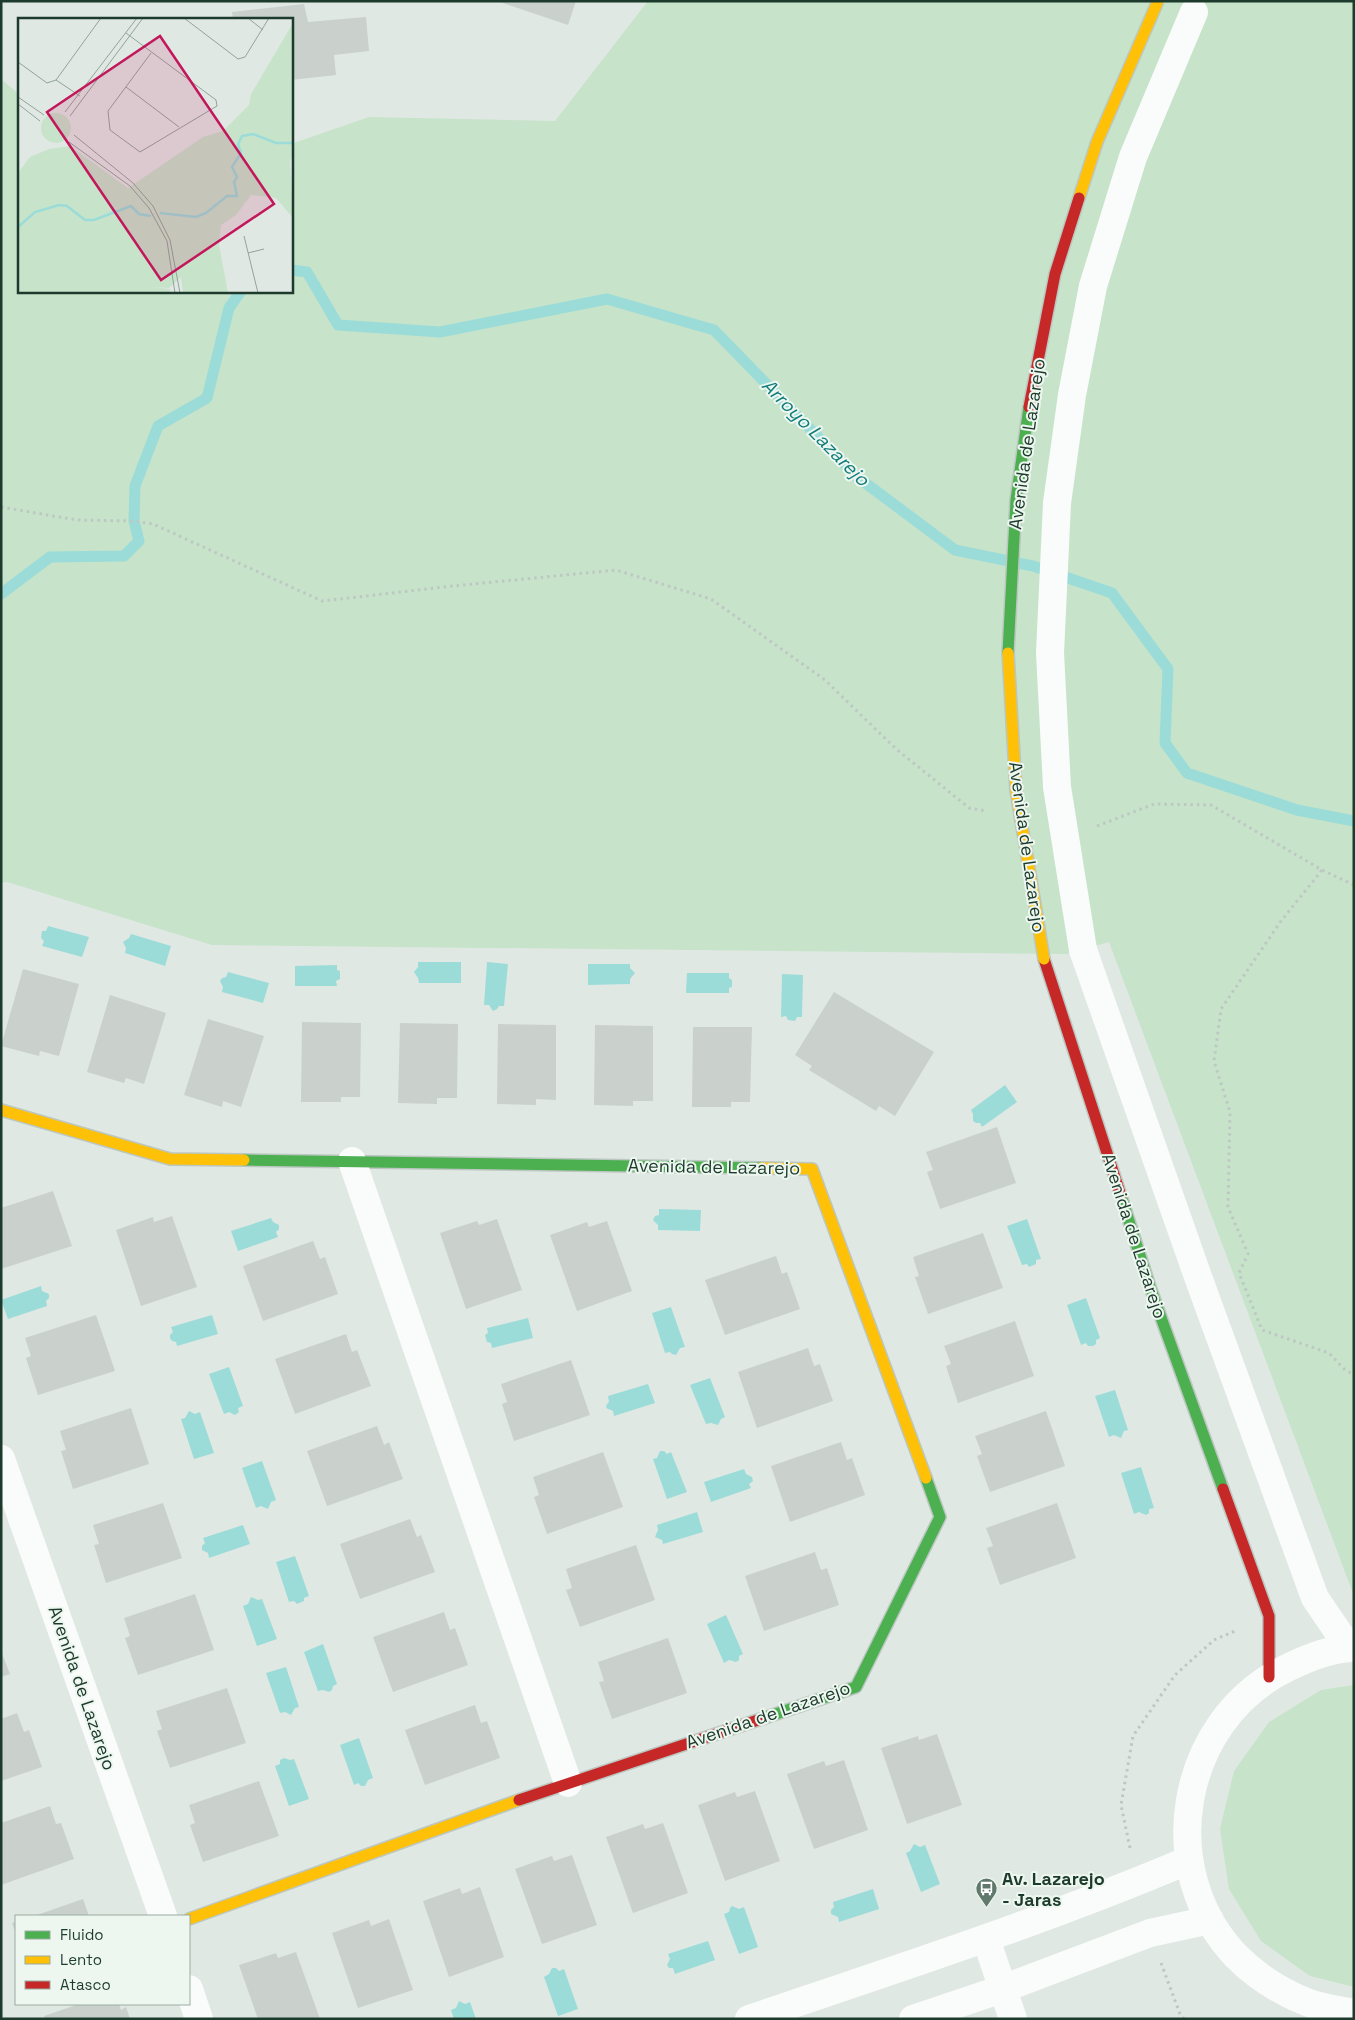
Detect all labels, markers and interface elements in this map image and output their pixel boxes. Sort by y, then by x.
inset map [18,18,292,292]
street label: Avenida de Lazarejo [1003,357,1050,531]
water label: Arroyo Lazarejo [756,373,876,492]
street label: Avenida de Lazarejo [1004,760,1051,934]
street label: Avenida de Lazarejo [1097,1150,1172,1321]
street label: Avenida de Lazarejo [628,1153,800,1180]
street label: Avenida de Lazarejo [44,1603,121,1773]
street label: Avenida de Lazarejo [683,1676,853,1753]
place label: Av. Lazarejo - Jaras [1002,1867,1105,1911]
bus stop icon: Av. Lazarejo - Jaras [974,1877,998,1908]
legend [15,1915,190,2005]
text: Fluido [60,1925,104,1944]
text: Lento [60,1950,102,1969]
text: Atasco [60,1975,111,1994]

